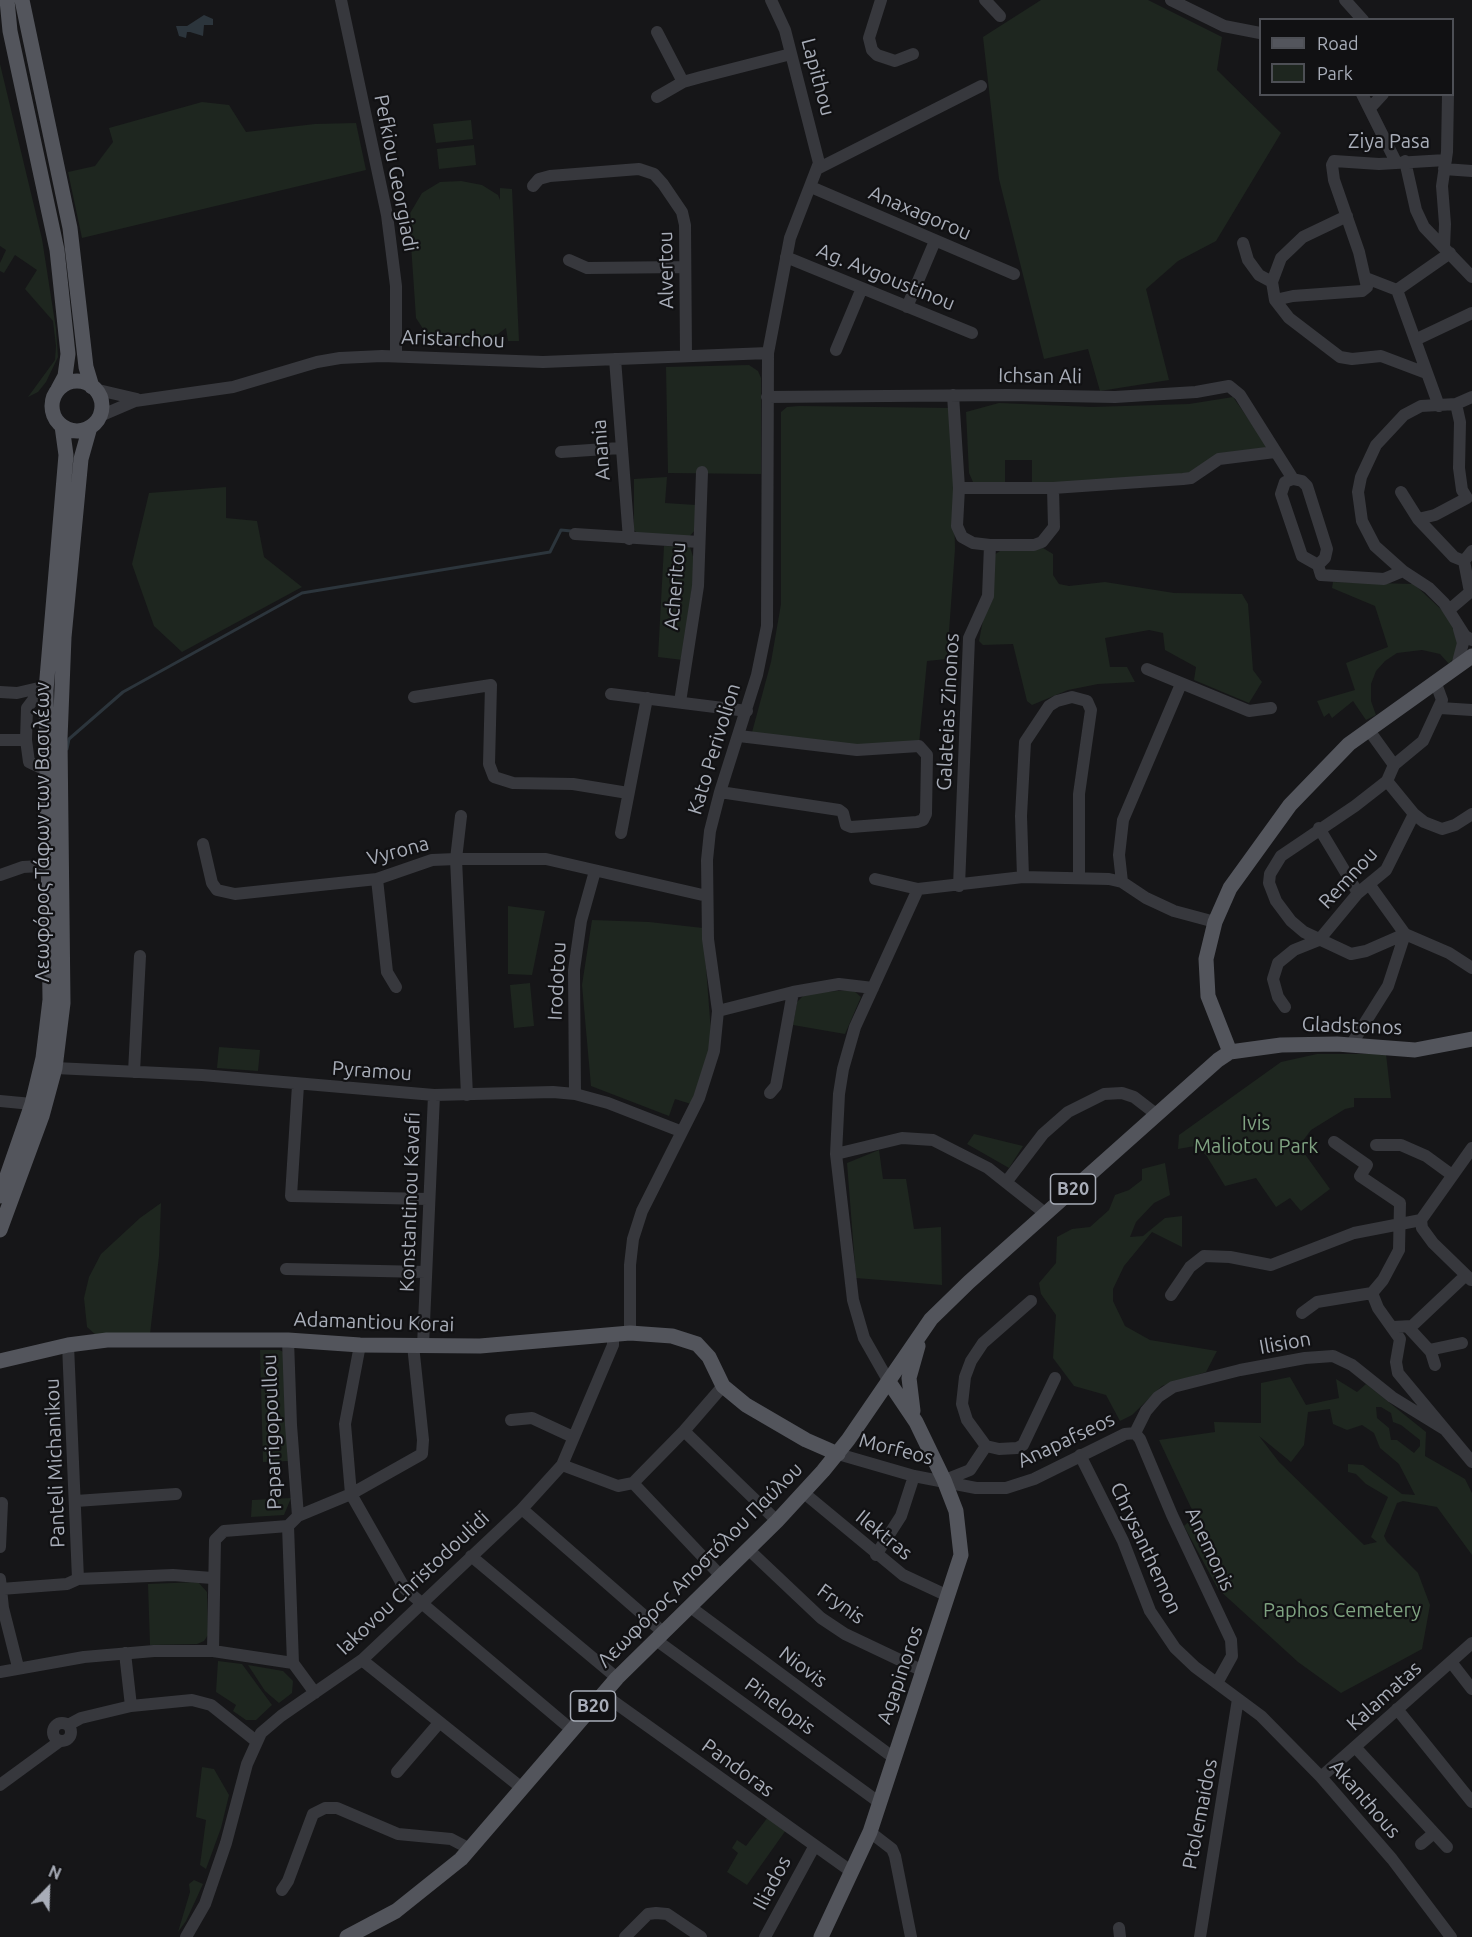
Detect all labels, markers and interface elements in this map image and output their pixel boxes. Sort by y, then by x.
legend [1259,18,1454,96]
text: Road [1317,33,1359,53]
street label: Lapithou [796,36,840,118]
text: Park [1317,63,1353,83]
street label: Pefkiou Georgiadi [369,92,423,254]
street label: Ziya Pasa [1348,129,1430,153]
street label: Anaxagorou [865,181,975,245]
street label: Alvertou [653,231,679,309]
street label: Ag. Avgoustinou [813,238,959,316]
street label: Aristarchou [401,325,505,353]
street label: Ichsan Ali [998,363,1082,389]
street label: Anania [587,419,615,481]
street label: Acheritou [659,541,691,631]
street label: Galateias Zinonos [932,633,964,791]
street label: Kato Perivolion [683,680,745,818]
street label: Λεωφόρος Τάφων των Βασιλέων [30,682,54,982]
street label: Vyrona [364,831,432,871]
street label: Remnou [1314,842,1382,914]
street label: Irodotou [543,941,571,1021]
street label: Gladstonos [1301,1012,1403,1040]
street label: Pyramou [331,1056,413,1086]
park label: Ivis Maliotou Park [1194,1111,1318,1158]
street label: Konstantinou Kavafi [395,1112,425,1292]
road number: B20 [1050,1174,1096,1204]
street label: Adamantiou Korai [293,1307,455,1337]
street label: Ilision [1257,1327,1313,1359]
street label: Paparrigopoullou [257,1354,287,1510]
street label: Panteli Michanikou [40,1378,70,1548]
street label: Anapafseos [1014,1407,1118,1473]
street label: Morfeos [856,1428,936,1470]
street label: Λεωφόρος Αποστόλου Παύλου [592,1457,808,1673]
street label: Chrysanthemon [1105,1478,1187,1618]
street label: Anemonis [1180,1503,1240,1595]
street label: Ilektras [851,1505,917,1565]
street label: Iakovou Christodoulidi [332,1506,494,1660]
street label: Frynis [813,1579,869,1629]
park label: Paphos Cemetery [1263,1598,1421,1622]
street label: Agapinoros [872,1623,928,1727]
street label: Niovis [774,1641,832,1693]
street label: Kalamatas [1342,1656,1426,1736]
street label: Pinelopis [740,1672,820,1740]
road number: B20 [570,1691,616,1721]
street label: Pandoras [697,1734,779,1802]
street label: Akanthous [1324,1755,1406,1843]
street label: Ptolemaidos [1178,1757,1222,1871]
street label: Iliados [748,1852,796,1914]
north arrow [18,1859,78,1919]
text: N [46,1862,64,1883]

